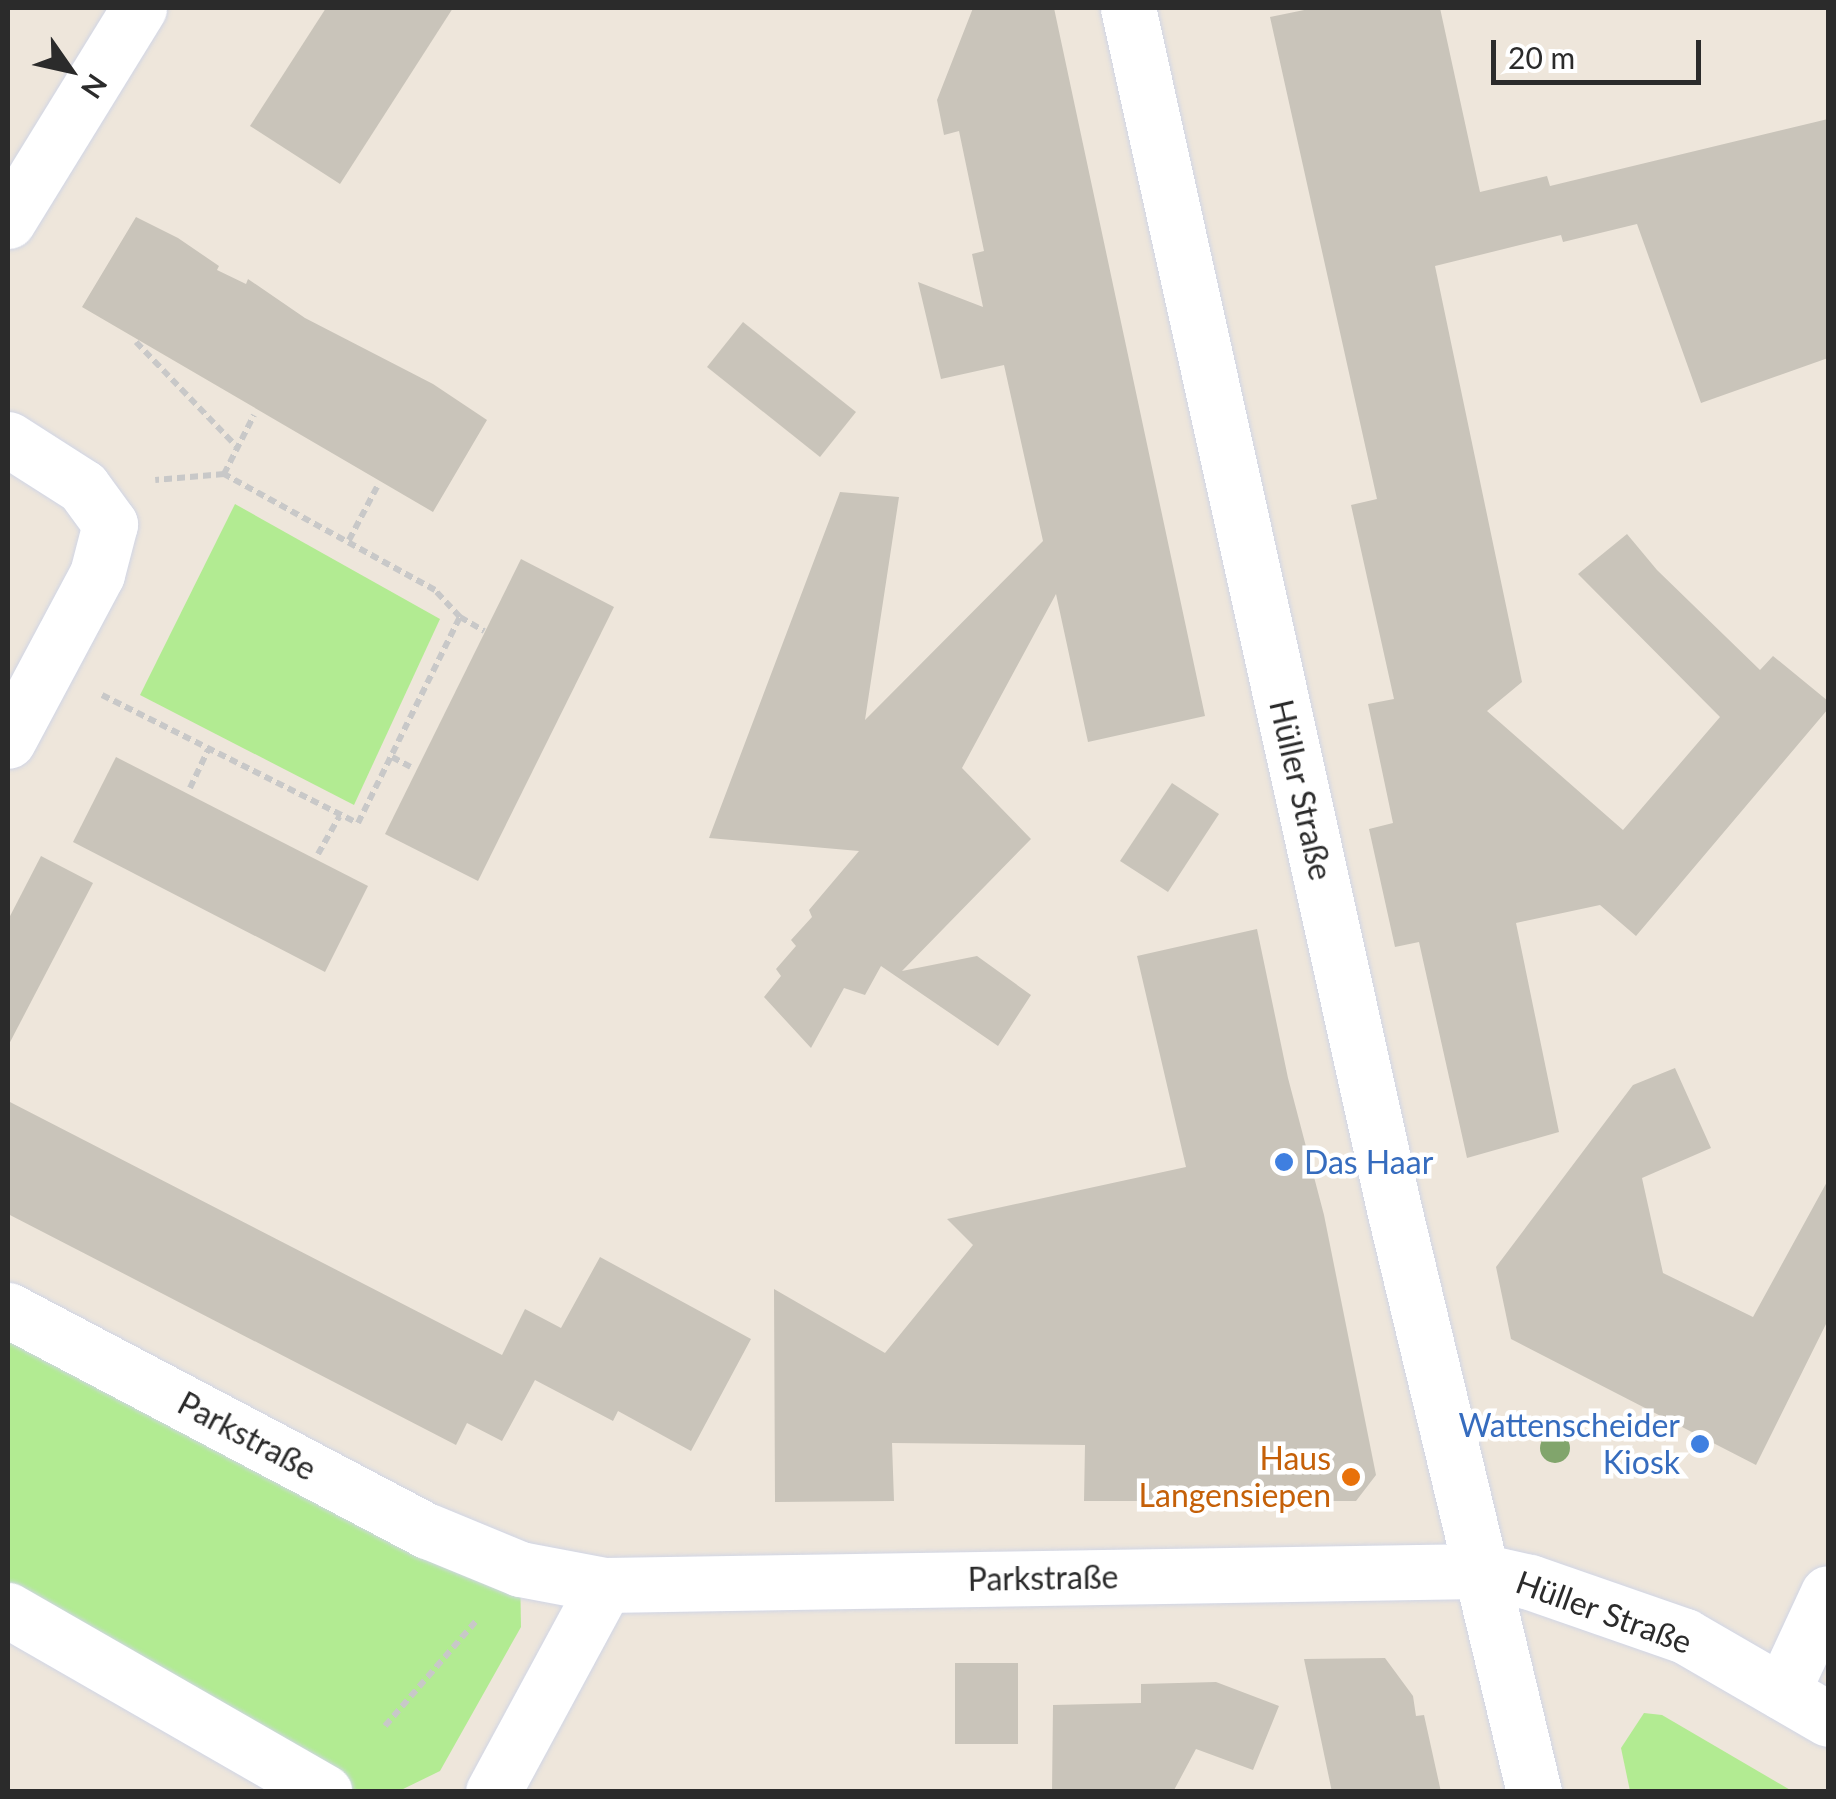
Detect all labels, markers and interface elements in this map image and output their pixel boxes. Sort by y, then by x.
north arrow [20,20,120,120]
scale bar [1496,20,1706,82]
text: 20 m [1508,39,1575,75]
text: N [75,68,115,105]
street label: Hüller Straße [1262,696,1340,884]
place label: Das Haar [1304,1143,1433,1181]
marker: Das Haar [1273,1151,1295,1173]
street label: Parkstraße [172,1384,322,1488]
place label: Wattenscheider Kiosk [1458,1407,1680,1482]
marker: Wattenscheider Kiosk [1689,1433,1711,1455]
place label: Haus Langensiepen [1139,1440,1331,1515]
marker: Haus Langensiepen [1340,1466,1362,1488]
street label: Parkstraße [967,1557,1119,1599]
street label: Hüller Straße [1511,1562,1697,1662]

